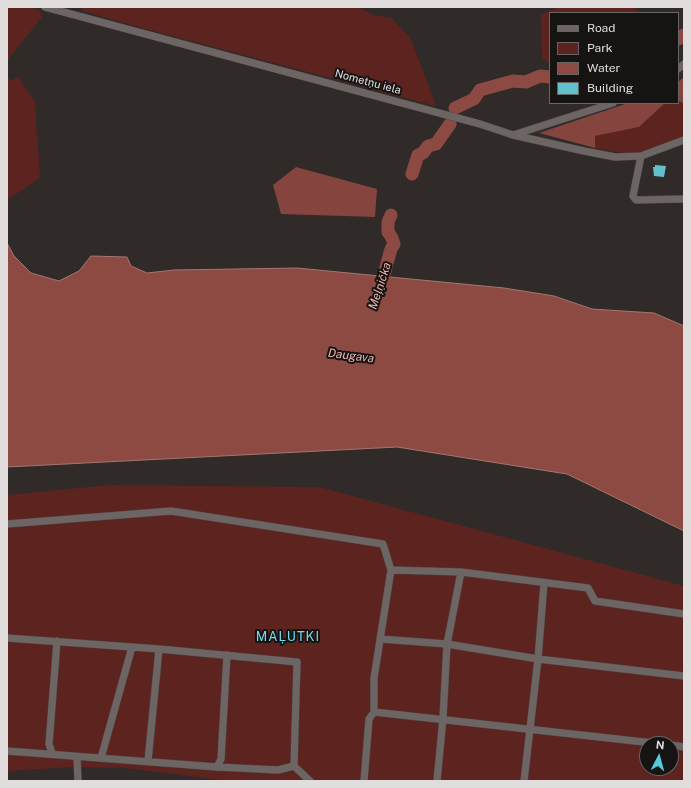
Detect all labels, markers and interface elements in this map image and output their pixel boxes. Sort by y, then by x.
legend [549,12,679,104]
text: Road [587,21,615,35]
text: Park [587,41,613,55]
text: Water [587,61,620,75]
street label: Nometņu iela [333,67,403,97]
text: Building [587,81,633,95]
water label: Meļņička [366,261,394,311]
water label: Daugava [327,346,375,366]
district label: MAĻUTKI [256,629,320,645]
north arrow [639,736,679,776]
text: N [655,739,665,751]

